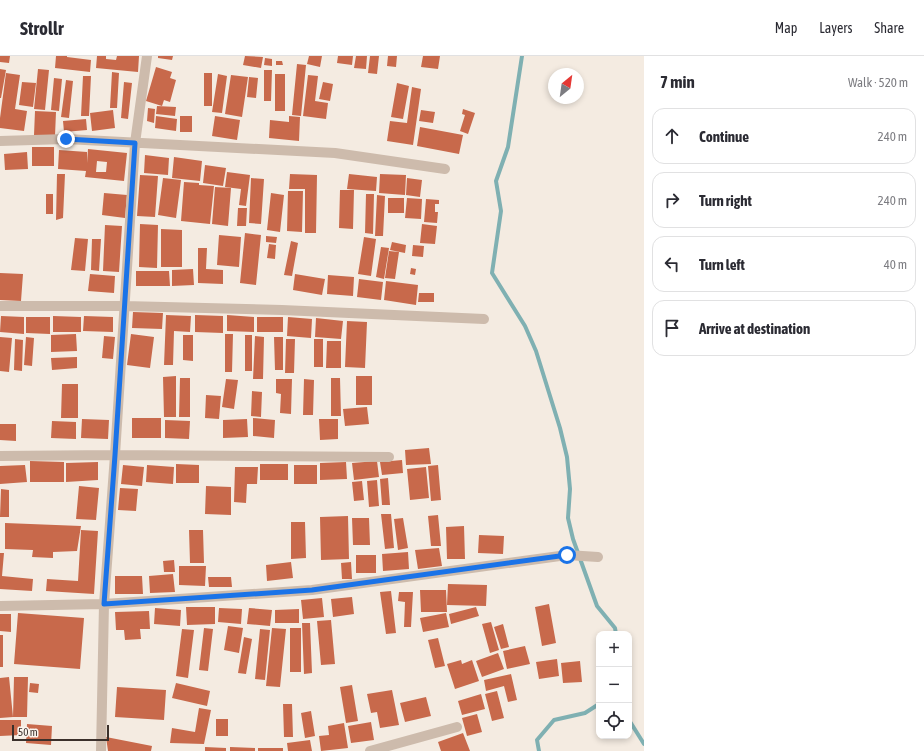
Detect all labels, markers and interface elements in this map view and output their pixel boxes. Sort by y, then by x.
text: Strollr [20,17,64,39]
text: Map [775,20,797,36]
text: Layers [819,20,852,36]
text: Share [874,20,904,36]
north arrow [548,68,584,104]
text: 7 min [660,72,695,92]
text: Walk · 520 m [848,75,908,90]
icon: ahead [661,125,683,147]
text: Continue [699,128,749,145]
text: 240 m [878,129,907,144]
route end [57,130,75,148]
icon: right [661,189,683,211]
text: Turn right [699,192,752,209]
text: 240 m [878,193,907,208]
icon: left [661,253,683,275]
text: Turn left [699,256,745,273]
text: 40 m [884,257,907,272]
icon: arrive [661,317,683,339]
text: Arrive at destination [699,320,810,337]
route start [558,546,576,564]
map controls [596,631,632,739]
button: + [596,631,632,667]
button: − [596,667,632,703]
button: locate [596,703,632,739]
scale bar [12,723,109,742]
text: 50 m [18,726,38,738]

